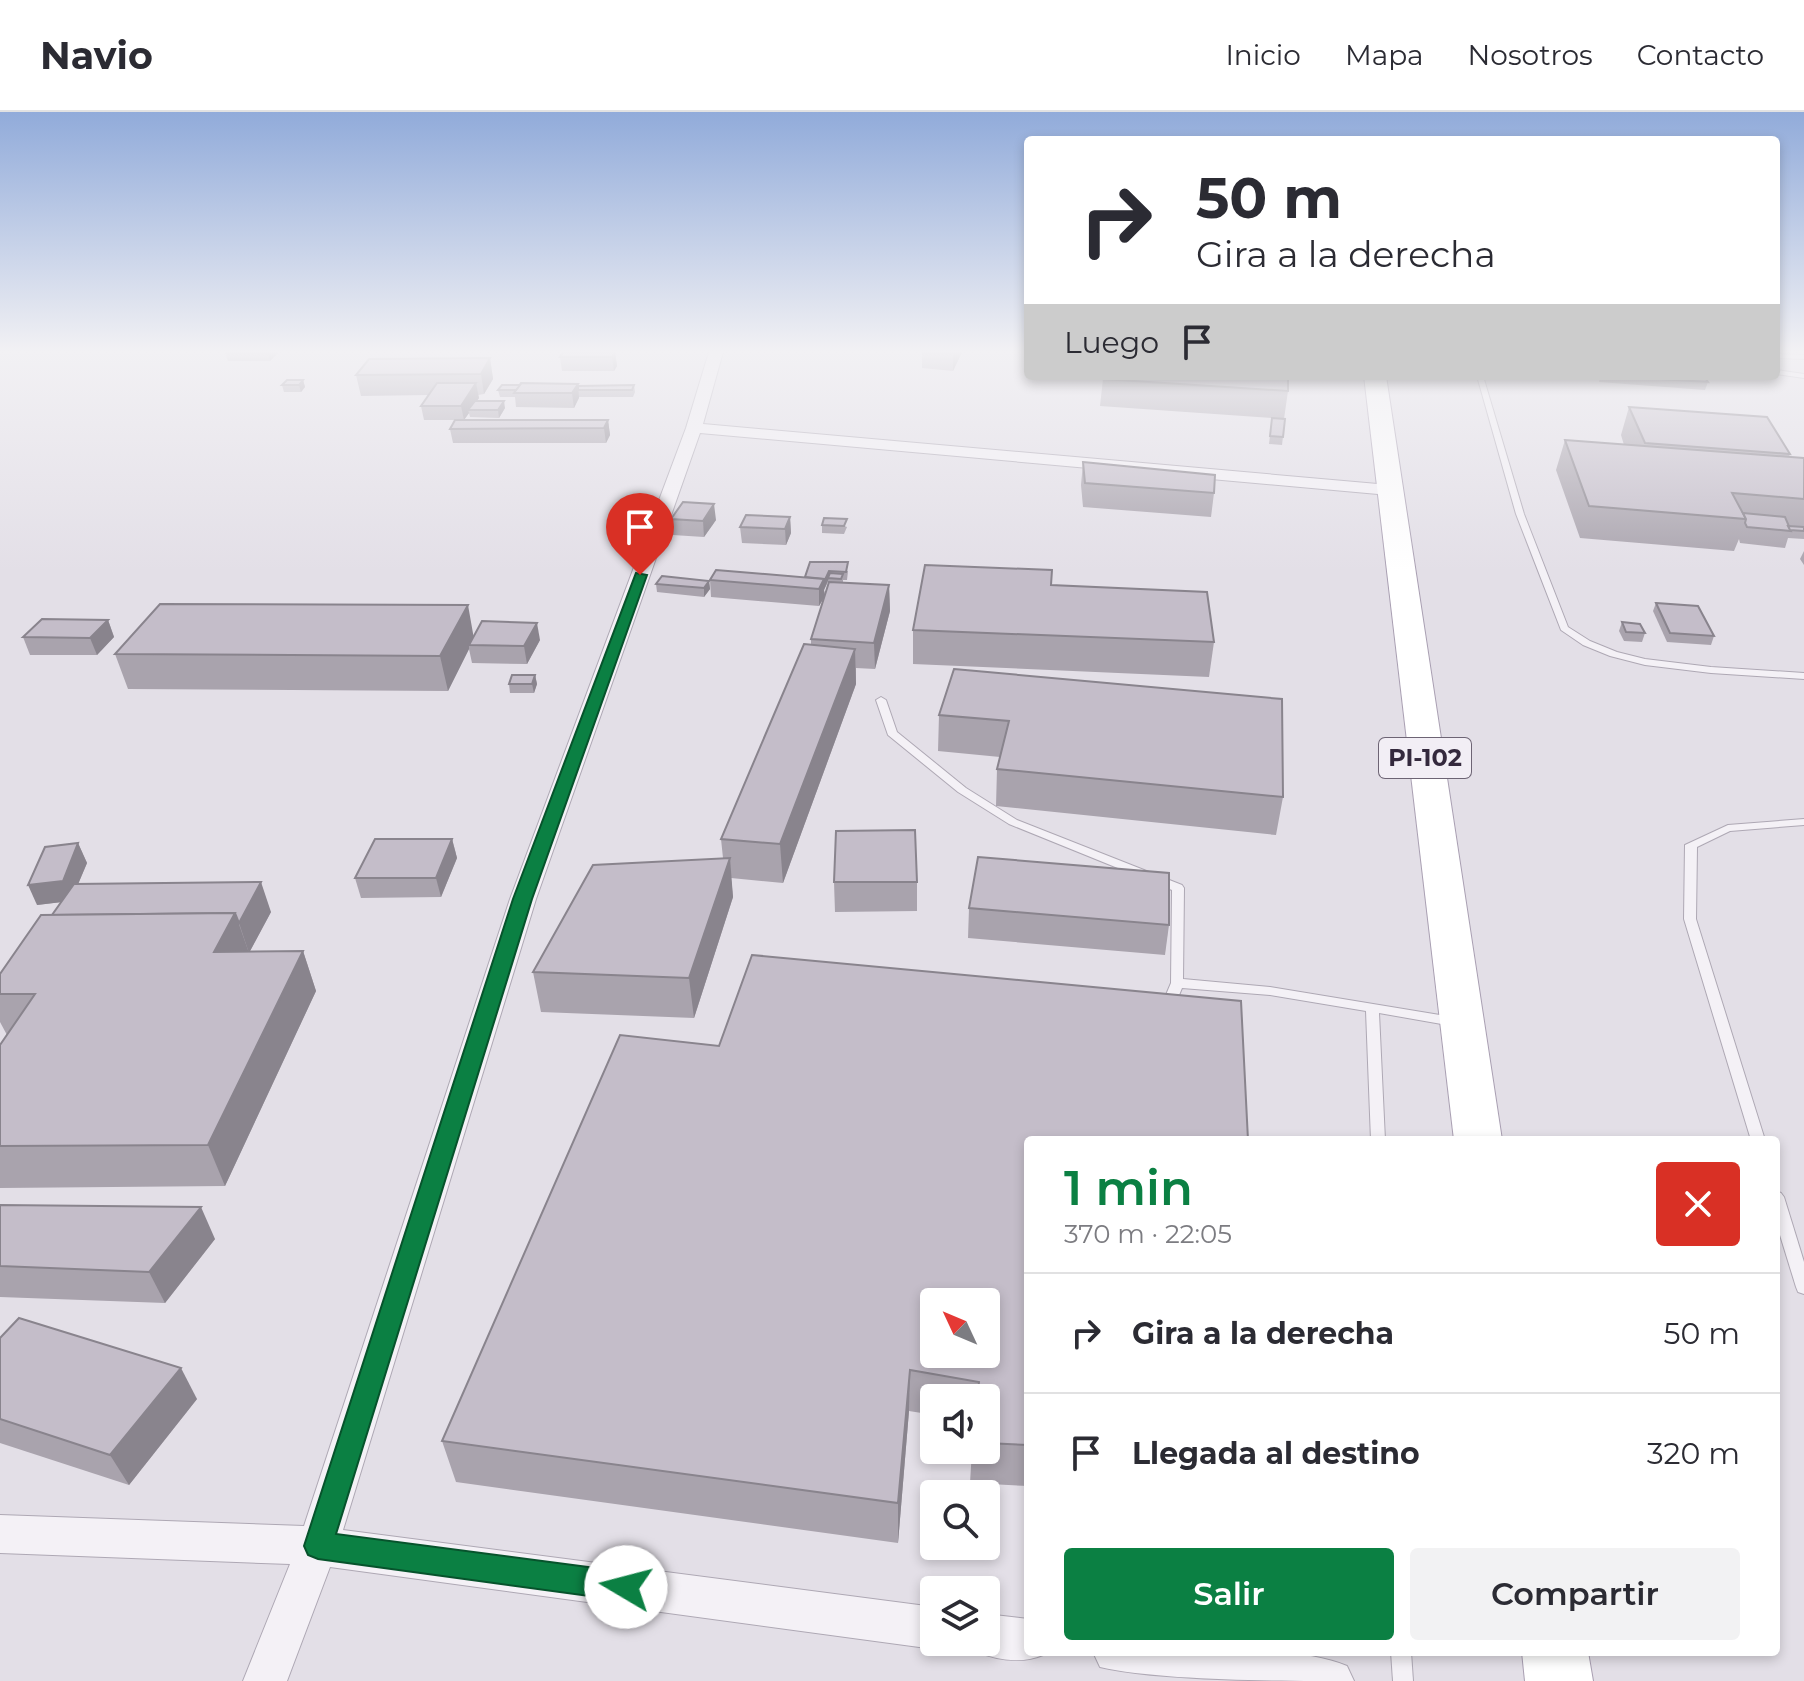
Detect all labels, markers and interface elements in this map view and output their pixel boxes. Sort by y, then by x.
text: Navio [40,32,153,79]
text: Inicio [1225,38,1301,72]
text: Mapa [1345,38,1424,72]
text: Nosotros [1468,38,1593,72]
text: Contacto [1637,38,1764,72]
text: 50 m [1196,164,1342,232]
icon: right [1064,168,1168,272]
text: Gira a la derecha [1196,232,1496,276]
icon: arrive [1175,320,1219,364]
text: Luego [1064,324,1159,361]
pin [606,493,674,575]
icon: arrive [618,505,662,549]
road number: PI-102 [1379,738,1471,778]
text: 1 min [1064,1159,1193,1217]
button: close [1656,1162,1740,1246]
text: 370 m · 22:05 [1064,1218,1232,1250]
north arrow [920,1288,1000,1368]
map controls [920,1288,1000,1656]
icon: right [1064,1311,1108,1355]
text: Gira a la derecha [1132,1315,1394,1352]
text: 50 m [1663,1315,1740,1352]
button: sound [920,1384,1000,1464]
icon: arrive [1064,1431,1108,1475]
text: Llegada al destino [1132,1435,1420,1472]
text: 320 m [1647,1435,1740,1472]
button: search [920,1480,1000,1560]
position arrow [584,1545,668,1629]
button: Salir [1064,1548,1394,1640]
button: Compartir [1410,1548,1740,1640]
button: layers [920,1576,1000,1656]

